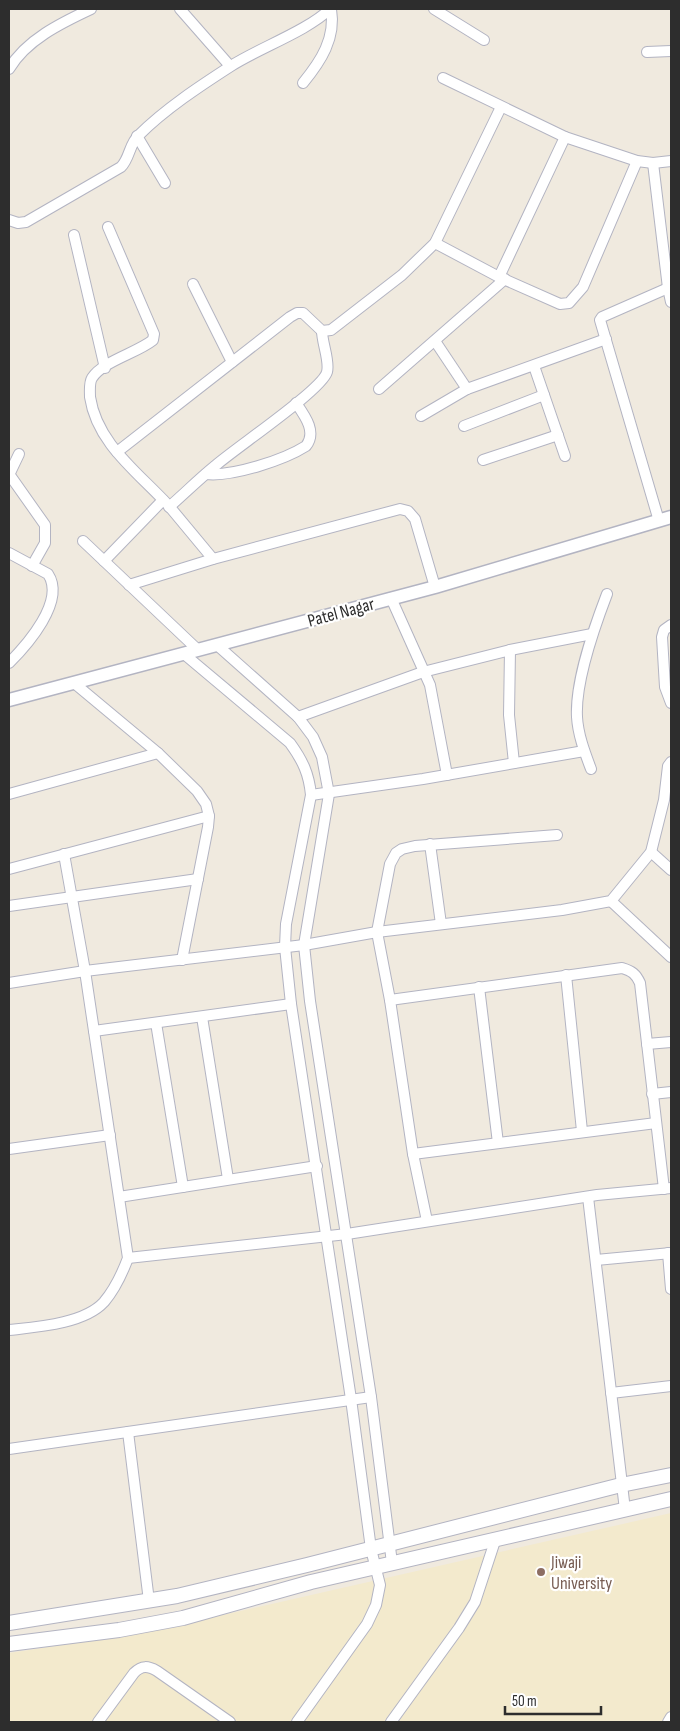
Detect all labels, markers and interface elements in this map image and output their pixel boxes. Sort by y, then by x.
street label: Patel Nagar [305,594,377,631]
place label: Jiwaji University [550,1552,612,1594]
marker: Jiwaji University [535,1566,547,1578]
scale bar [505,1684,601,1716]
text: 50 m [512,1692,537,1711]

